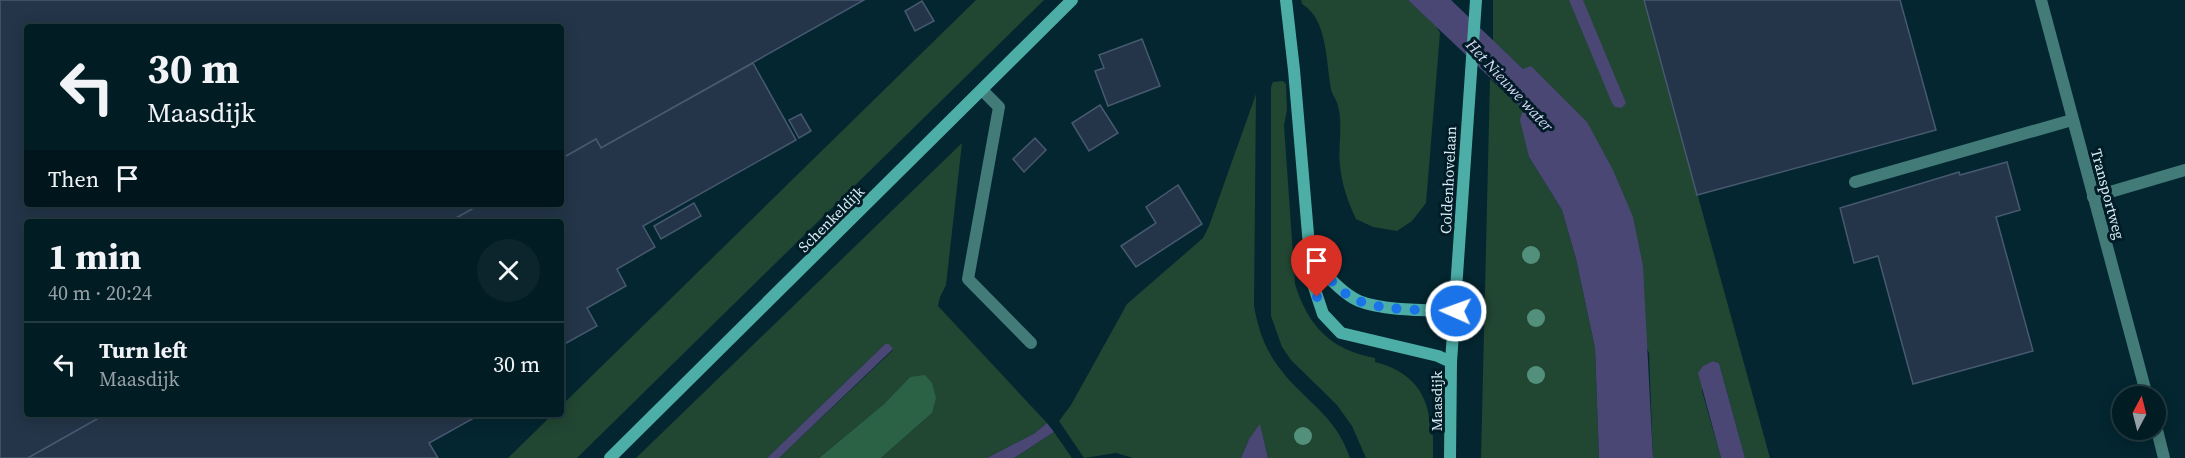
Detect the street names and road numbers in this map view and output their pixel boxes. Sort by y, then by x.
street label: Coldenhovelaan [1435,126,1461,234]
street label: Transportweg [2086,146,2130,242]
street label: Schenkeldijk [793,181,869,257]
street label: Maasdijk [1426,370,1447,431]

